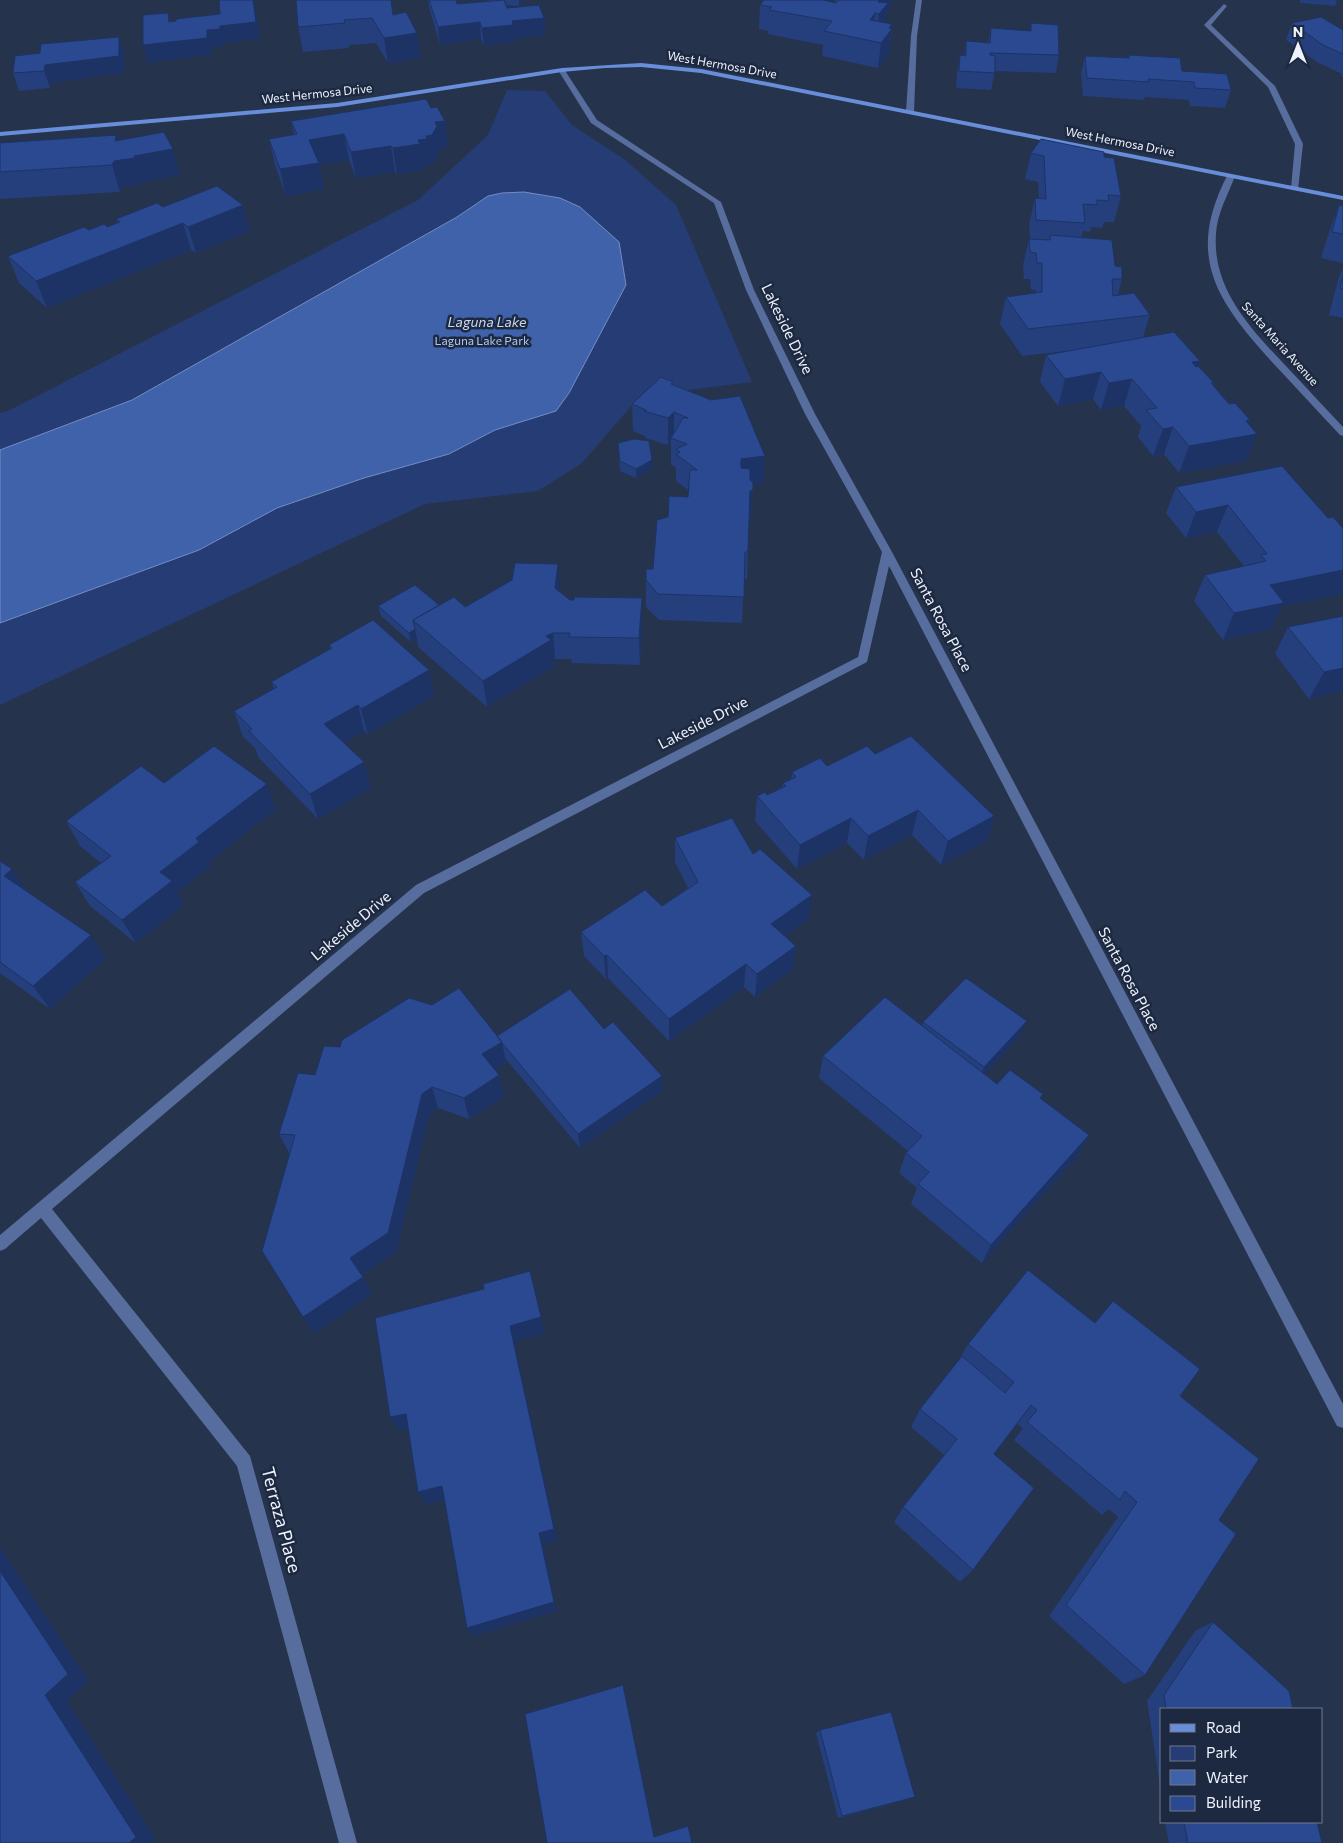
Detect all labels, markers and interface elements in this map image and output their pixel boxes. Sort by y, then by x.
north arrow [1273,20,1323,70]
text: N [1293,23,1303,40]
street label: West Hermosa Drive [666,47,778,81]
street label: West Hermosa Drive [261,80,373,106]
street label: West Hermosa Drive [1064,124,1176,158]
street label: Lakeside Drive [758,280,818,377]
street label: Santa Maria Avenue [1239,299,1322,388]
water label: Laguna Lake [448,313,527,330]
park label: Laguna Lake Park [435,333,530,347]
street label: Santa Rosa Place [907,565,977,674]
street label: Lakeside Drive [655,692,751,752]
street label: Lakeside Drive [307,887,394,964]
street label: Santa Rosa Place [1095,924,1165,1033]
street label: Terraza Place [257,1464,307,1575]
legend [1160,1708,1323,1823]
text: Road [1206,1718,1241,1736]
text: Park [1206,1743,1237,1761]
text: Water [1206,1768,1248,1786]
text: Building [1206,1793,1261,1811]

